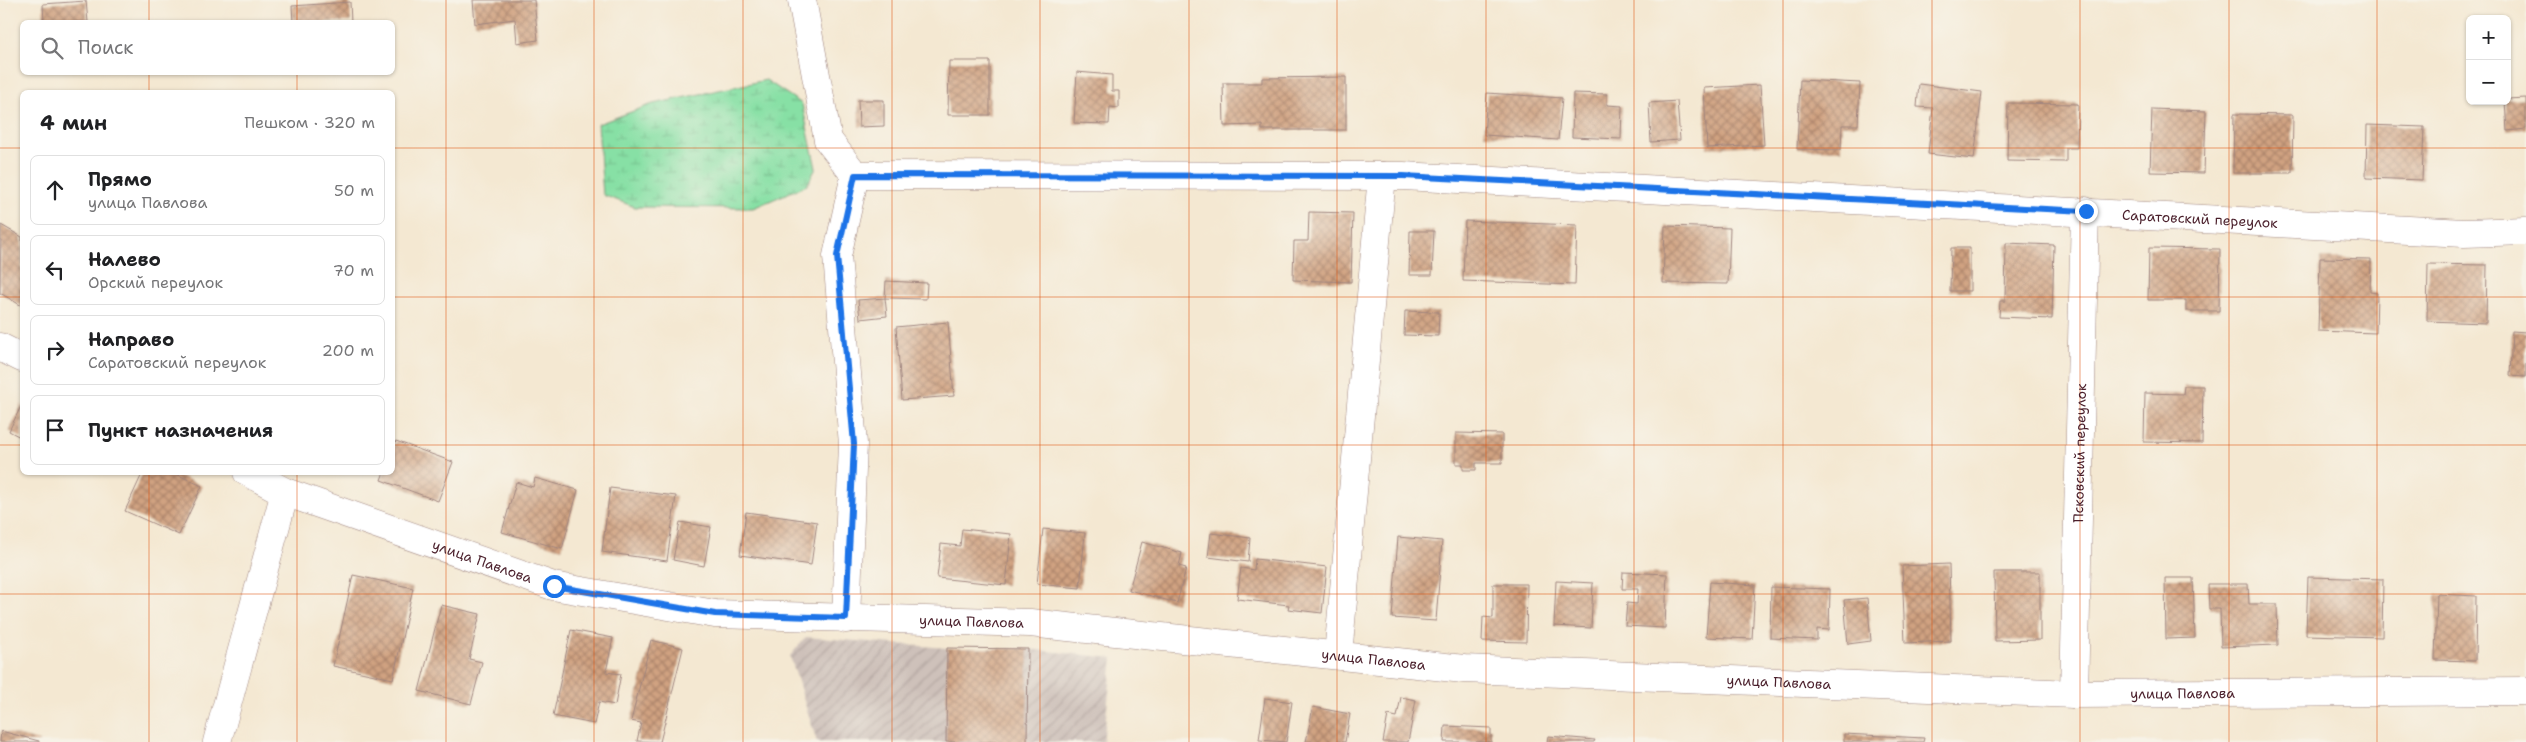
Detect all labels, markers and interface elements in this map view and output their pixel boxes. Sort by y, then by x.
map controls [2466,15,2511,105]
button: + [2466,15,2511,60]
search box [20,20,395,75]
icon: search [38,34,66,62]
text: Поиск [78,35,133,60]
button: − [2466,60,2511,105]
text: 4 мин [40,109,107,137]
text: Пешком · 320 m [244,112,375,133]
text: Прямо [88,167,152,192]
icon: ahead [41,176,69,204]
text: 50 m [334,180,374,201]
text: улица Павлова [88,192,208,213]
route end [2075,200,2098,223]
street label: Саратовский переулок [2121,206,2279,232]
text: Налево [88,247,161,272]
icon: left [41,256,69,284]
text: 70 m [333,260,374,281]
text: Орский переулок [88,272,223,293]
text: Направо [88,327,174,352]
icon: right [41,336,69,364]
text: 200 m [322,340,374,361]
text: Саратовский переулок [88,352,266,373]
street label: Псковский переулок [2069,383,2090,523]
icon: arrive [41,416,69,444]
text: Пункт назначения [88,418,273,443]
street label: улица Павлова [430,535,535,587]
route start [543,575,566,598]
street label: улица Павлова [919,611,1024,632]
street label: улица Павлова [1321,645,1427,674]
street label: улица Павлова [1726,671,1832,693]
street label: улица Павлова [2130,684,2235,703]

